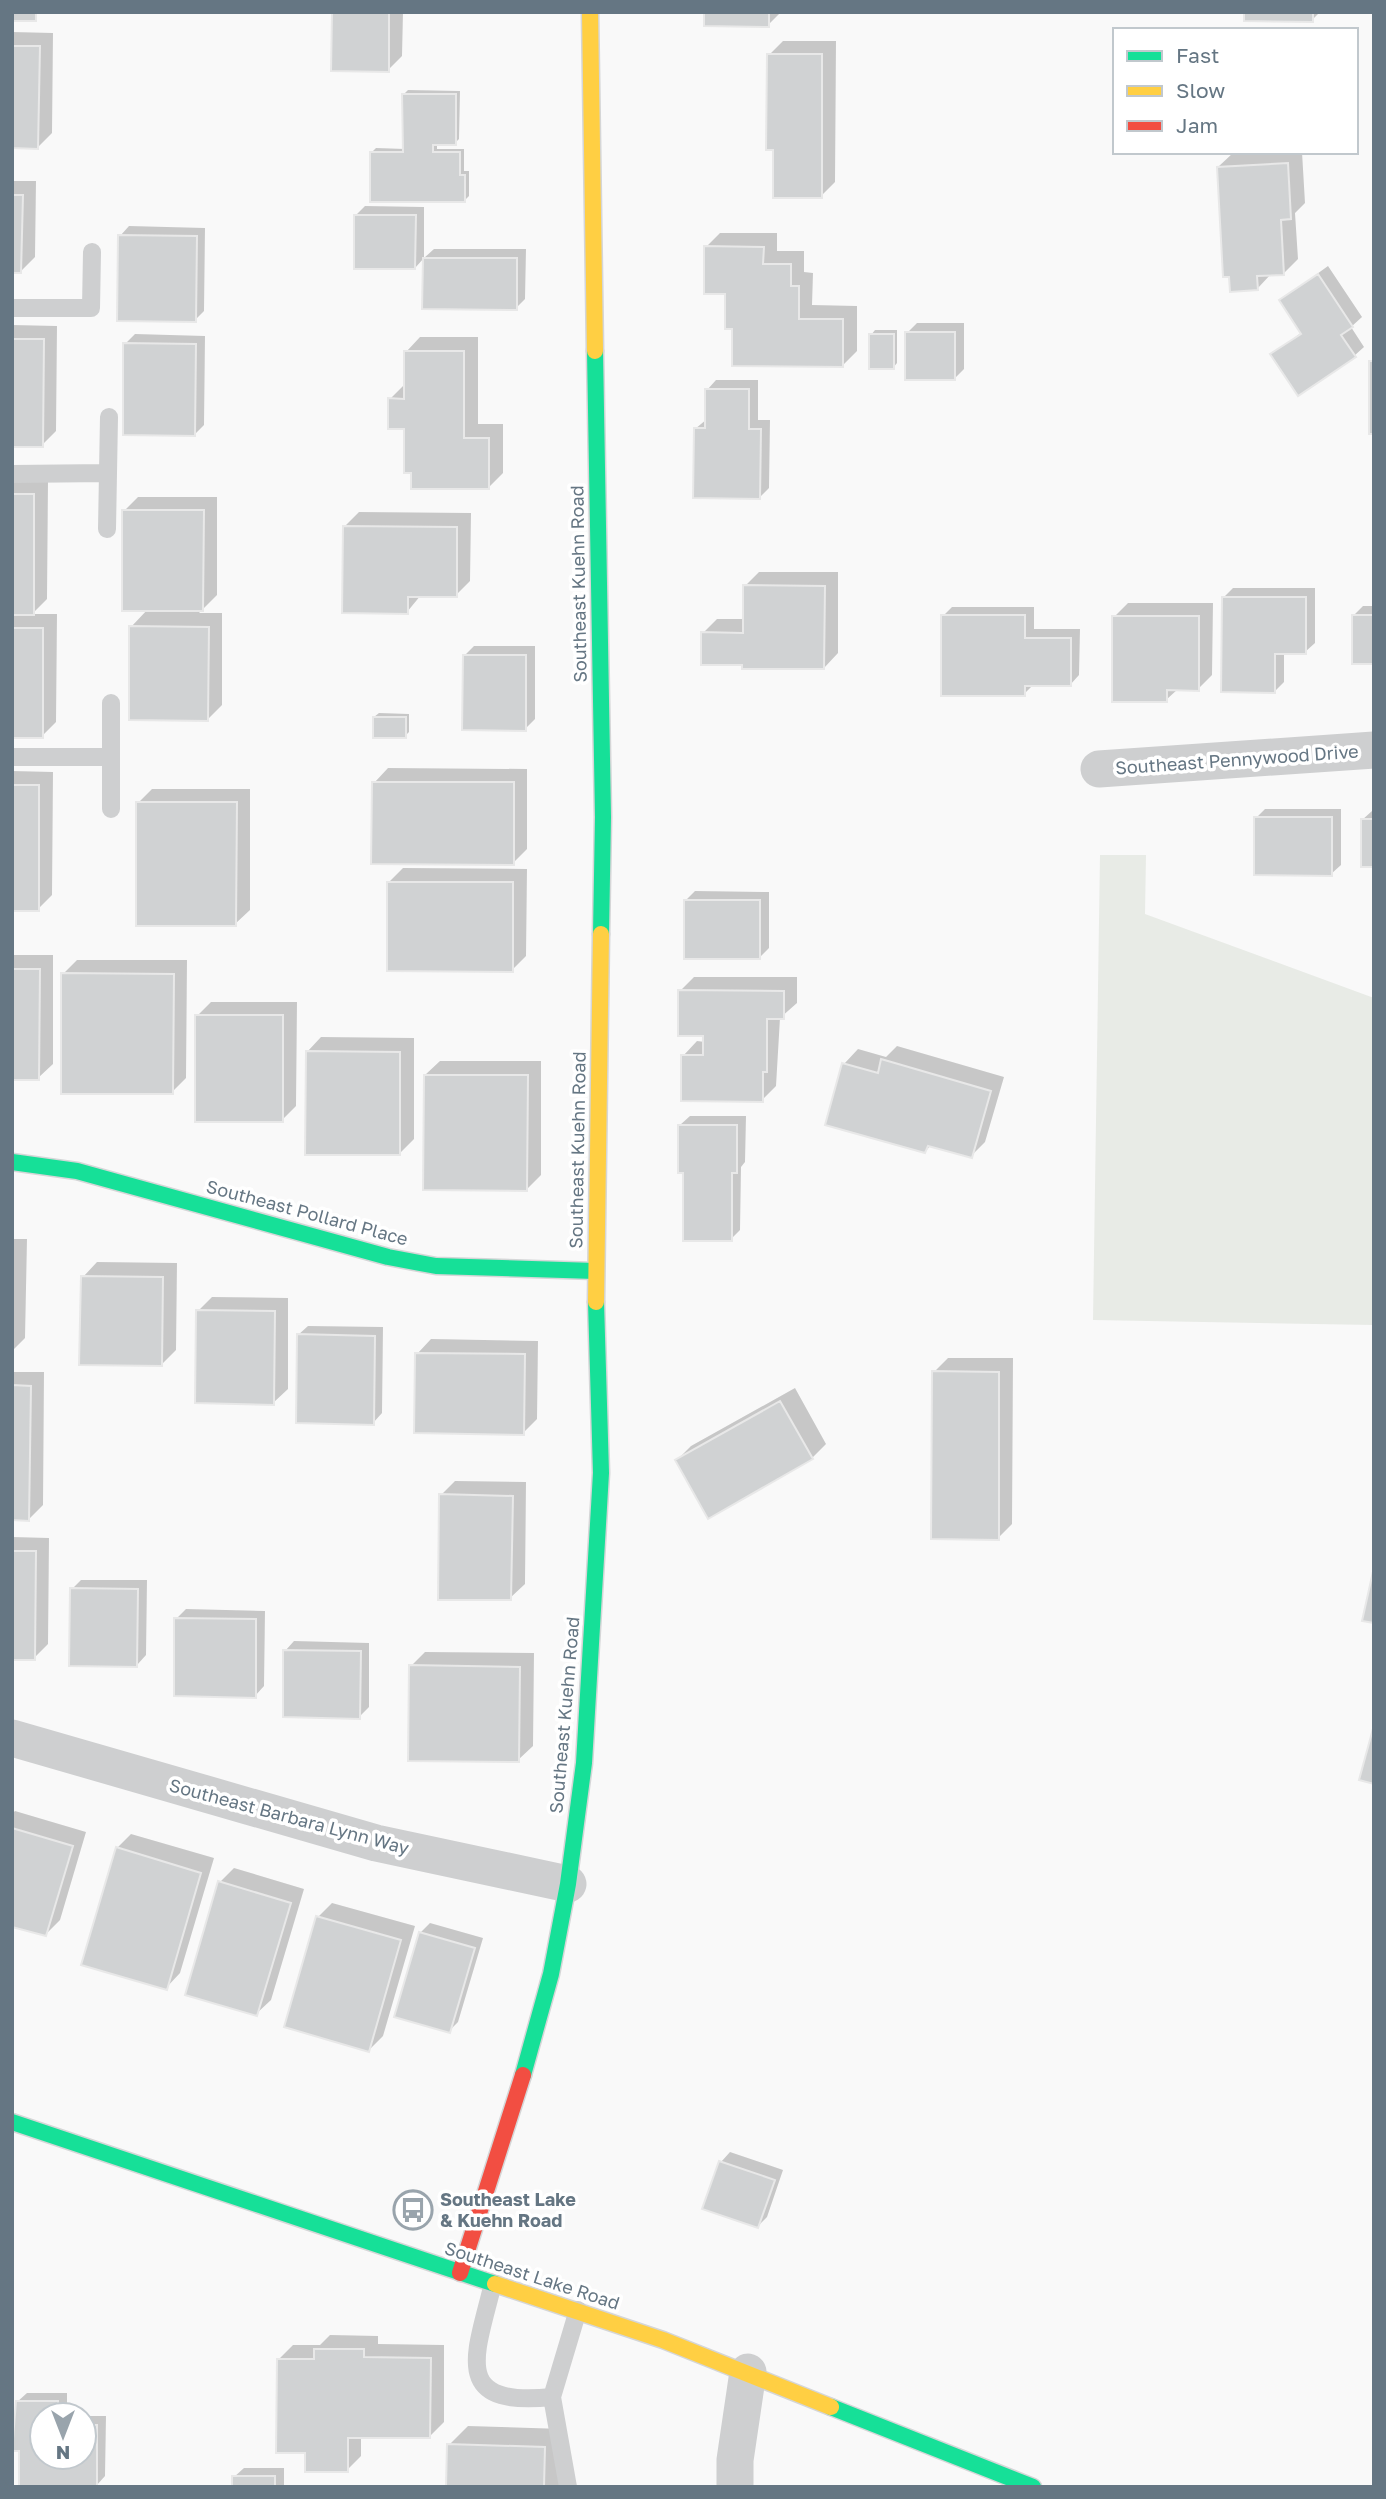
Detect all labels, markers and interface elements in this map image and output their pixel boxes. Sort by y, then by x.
legend [1113,28,1358,154]
text: Fast [1176,42,1219,68]
text: Slow [1176,77,1225,103]
text: Jam [1176,112,1218,138]
street label: Southeast Kuehn Road [565,485,591,683]
street label: Southeast Pennywood Drive [1115,740,1359,778]
street label: Southeast Kuehn Road [564,1051,590,1249]
street label: Southeast Pollard Place [204,1175,410,1250]
street label: Southeast Kuehn Road [544,1616,584,1814]
street label: Southeast Barbara Lynn Way [167,1773,412,1859]
place label: Southeast Lake & Kuehn Road [440,2188,576,2231]
bus stop icon: Southeast Lake & Kuehn Road [392,2189,434,2231]
street label: Southeast Lake Road [442,2236,623,2314]
north arrow [28,2401,98,2471]
text: N [56,2442,70,2465]

